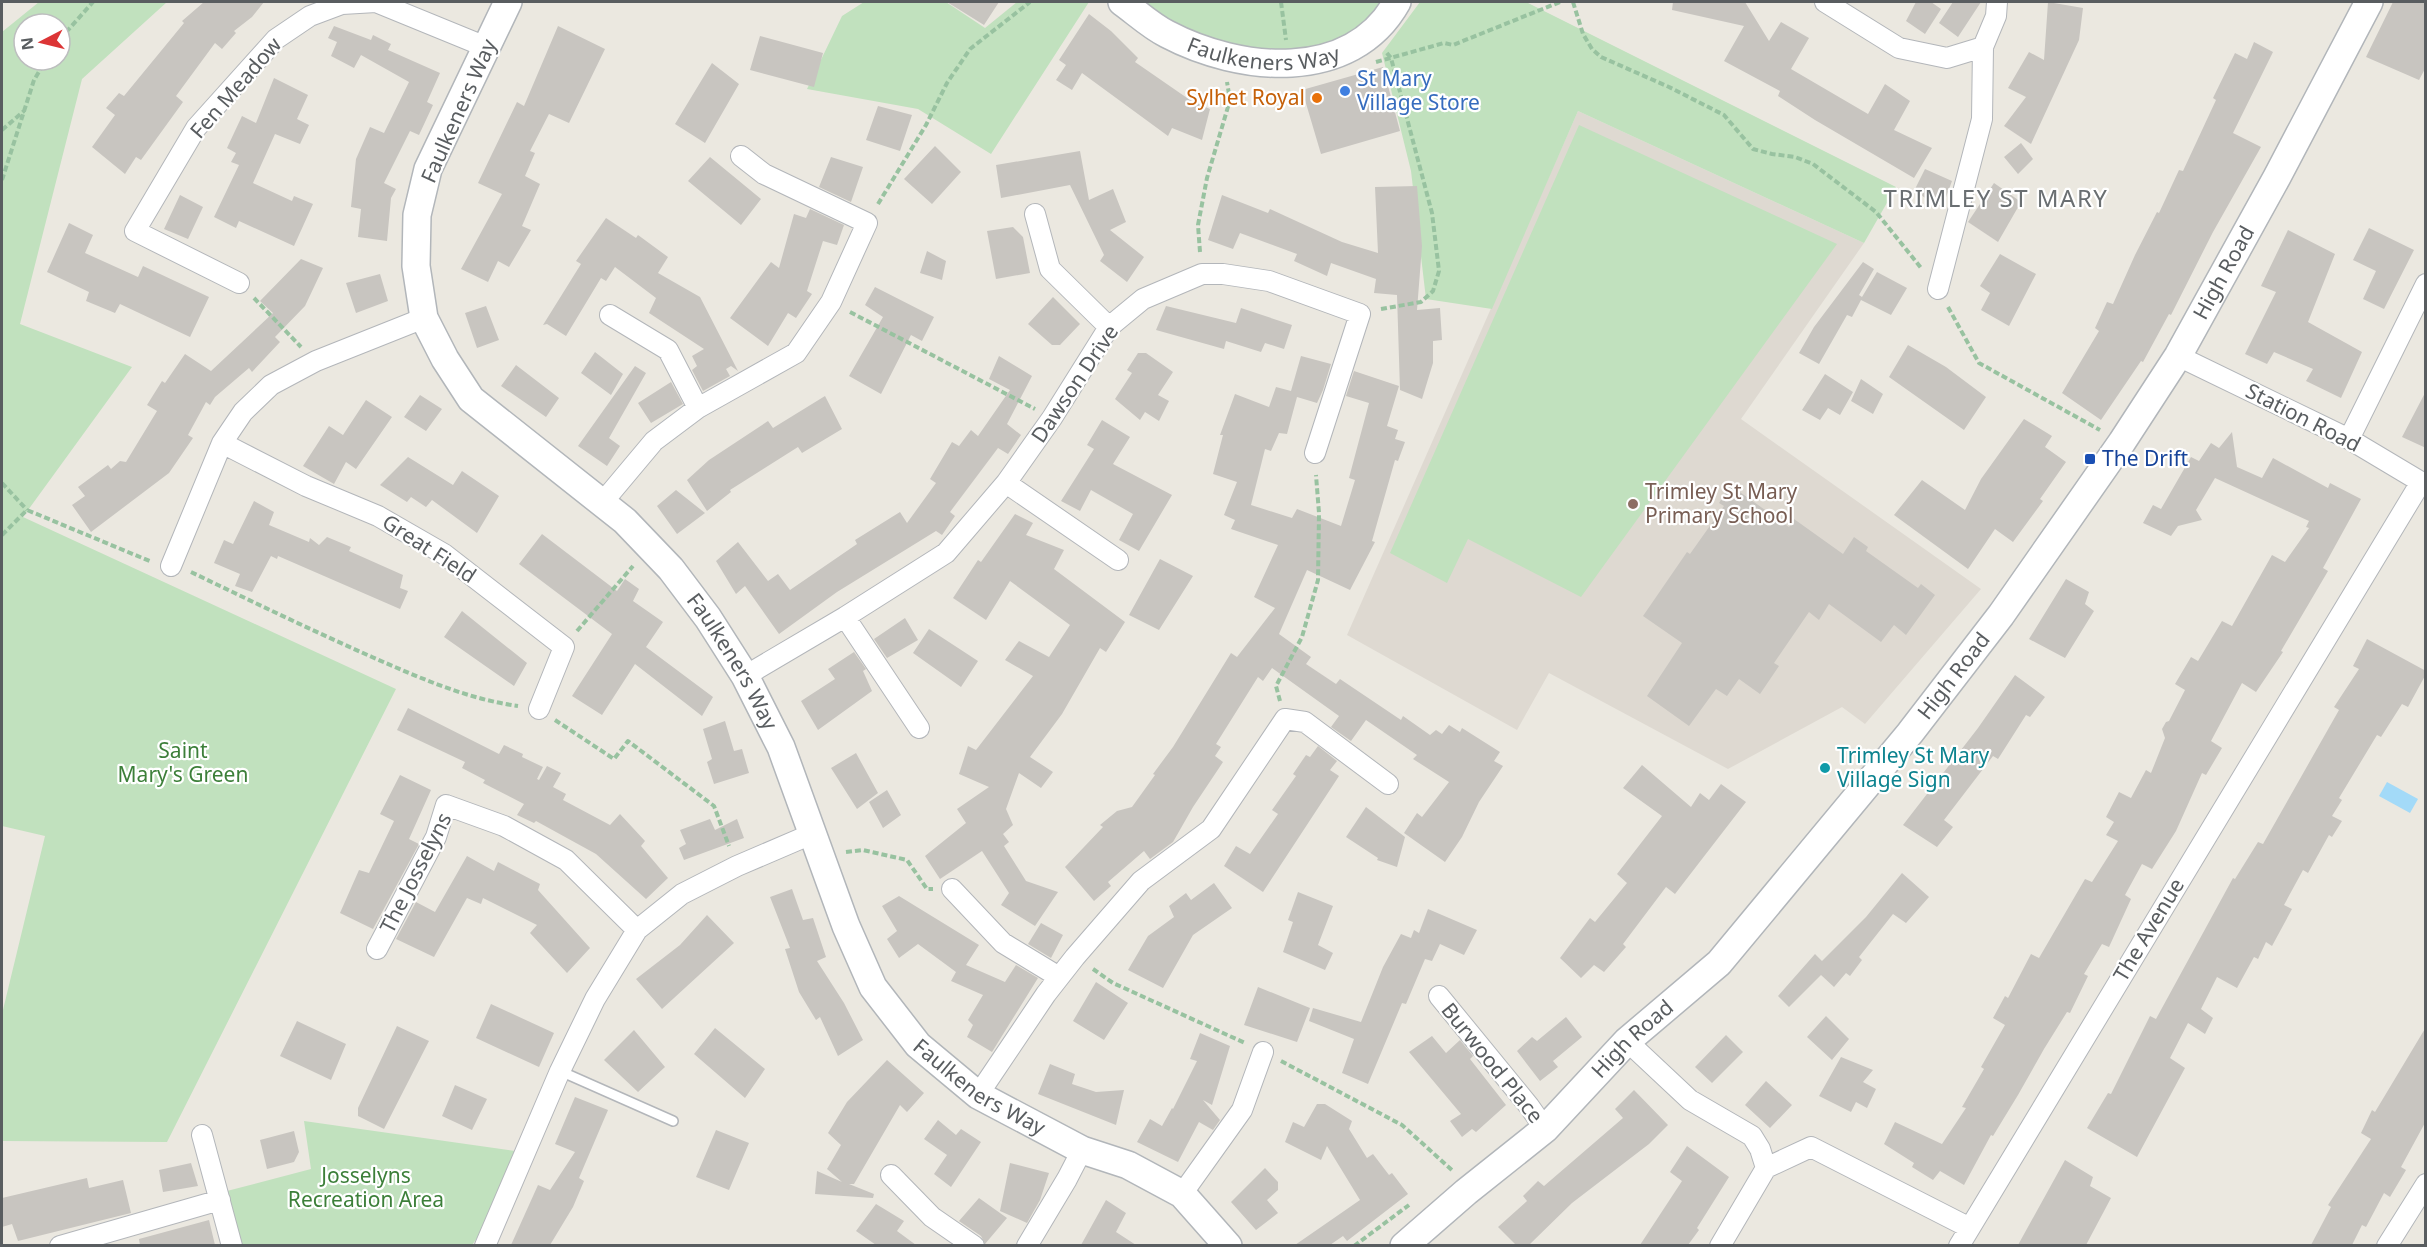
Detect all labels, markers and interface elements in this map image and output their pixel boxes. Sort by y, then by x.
north arrow [12,12,72,72]
street label: Fen Meadow [183,30,287,144]
street label: Faulkeners Way [1183,30,1344,76]
street label: Faulkeners Way [414,34,502,187]
text: N [15,36,39,52]
place label: St Mary Village Store [1357,64,1480,116]
place label: Sylhet Royal [1186,83,1305,111]
marker: St Mary Village Store [1338,84,1352,98]
marker: Sylhet Royal [1310,91,1324,105]
district label: TRIMLEY ST MARY [1884,181,2108,214]
street label: High Road [2186,221,2260,324]
street label: Dawson Drive [1024,319,1124,448]
street label: Station Road [2241,376,2366,458]
place label: The Drift [2102,444,2189,472]
marker: The Drift [2083,452,2097,466]
place label: Trimley St Mary Primary School [1645,477,1797,529]
marker: Trimley St Mary Primary School [1626,497,1640,511]
street label: Great Field [377,507,482,589]
street label: Faulkeners Way [681,587,785,734]
street label: High Road [1911,626,1996,725]
park label: Saint Mary's Green [118,736,248,788]
place label: Trimley St Mary Village Sign [1837,741,1989,793]
marker: Trimley St Mary Village Sign [1818,761,1832,775]
street label: The Josselyns [373,808,457,937]
street label: The Avenue [2106,873,2190,986]
street label: High Road [1585,993,1679,1083]
street label: Burwood Place [1436,996,1550,1128]
street label: Faulkeners Way [908,1032,1051,1141]
park label: Josselyns Recreation Area [288,1161,444,1213]

